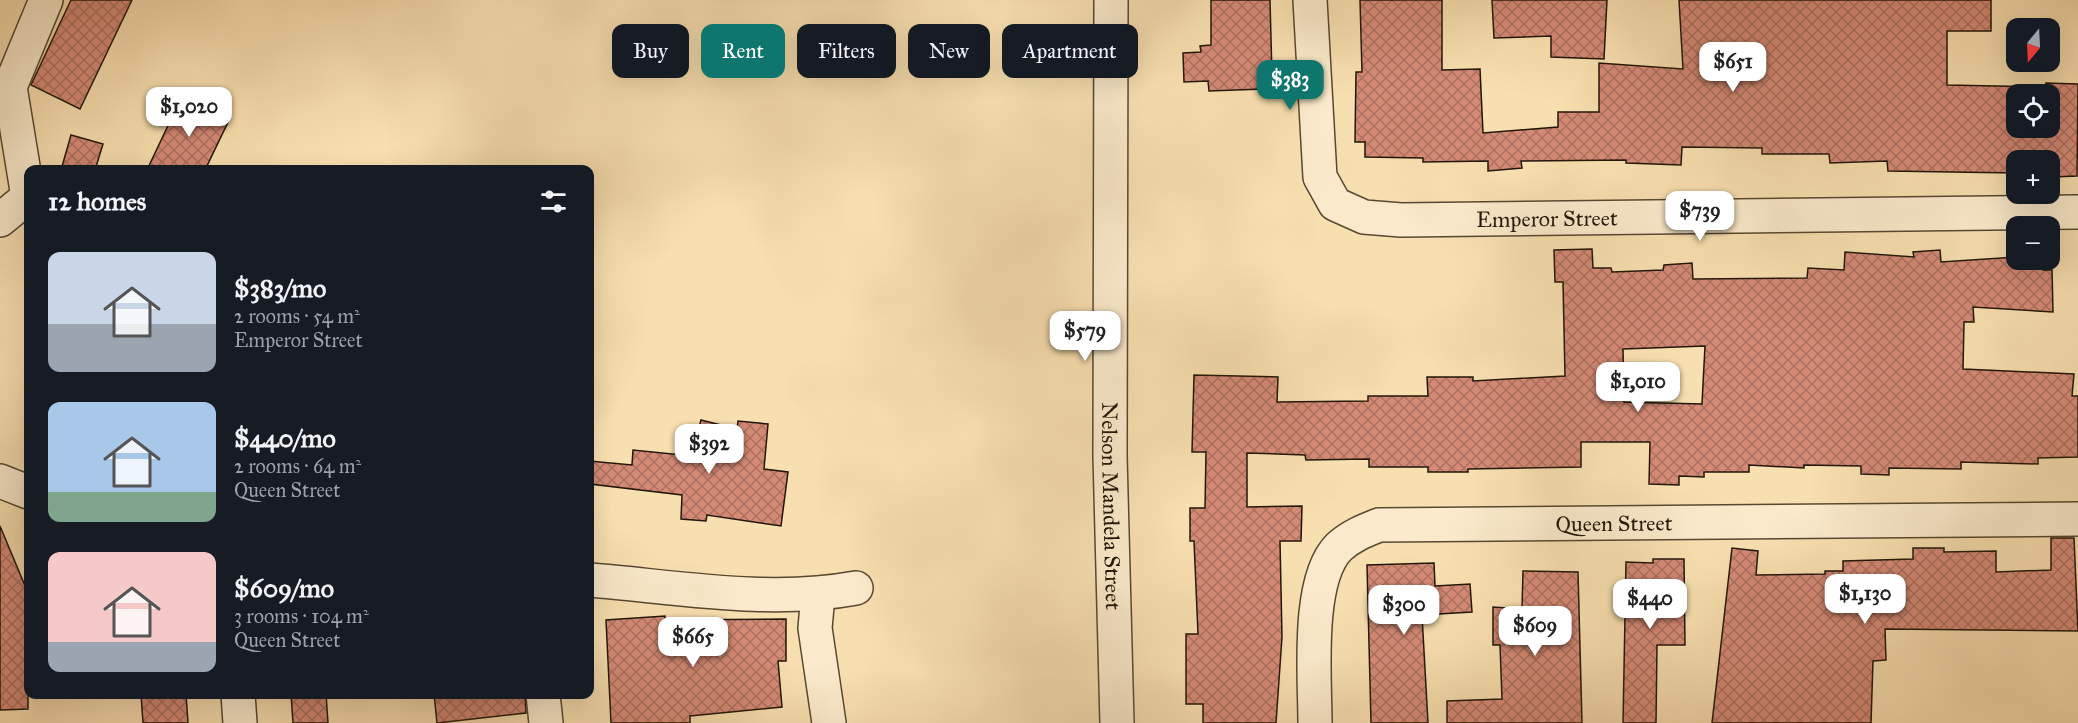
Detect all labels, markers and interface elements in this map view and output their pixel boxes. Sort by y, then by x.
north arrow [2006,18,2060,72]
map controls [2006,18,2060,270]
chip: Buy [612,24,689,78]
chip: Rent [701,24,785,78]
chip: Filters [797,24,896,78]
chip: New [908,24,990,78]
chip: Apartment [1002,24,1138,78]
pin: $651 [1697,42,1769,93]
text: $651 [1713,49,1753,73]
pin: $383 [1254,60,1326,111]
text: $383 [1271,67,1309,91]
button: locate [2006,84,2060,138]
pin: $1,020 [140,87,238,138]
text: $1,020 [160,94,218,118]
button: + [2006,150,2060,204]
text: 12 homes [48,185,146,217]
icon: filters [537,185,570,218]
pin: $739 [1664,191,1736,242]
text: $739 [1679,198,1721,222]
street label: Emperor Street [1476,204,1618,233]
button: − [2006,216,2060,270]
text: $383/mo [234,272,326,304]
icon: home [96,276,168,348]
text: 2 rooms · 54 m² [234,304,360,328]
pin: $579 [1049,311,1121,362]
text: $579 [1064,318,1106,342]
text: Emperor Street [234,328,363,352]
pin: $1,010 [1589,362,1687,413]
text: $1,010 [1610,369,1666,393]
street label: Nelson Mandela Street [1096,402,1127,611]
text: $440/mo [234,422,336,454]
pin: $392 [673,424,745,475]
icon: home [96,426,168,498]
text: $392 [689,431,729,455]
text: 2 rooms · 64 m² [234,454,361,478]
text: Queen Street [234,478,340,502]
street label: Queen Street [1555,509,1673,537]
text: $609/mo [234,572,334,604]
pin: $1,130 [1816,574,1914,625]
icon: home [96,576,168,648]
pin: $440 [1614,579,1686,630]
text: $1,130 [1839,581,1891,605]
pin: $300 [1368,585,1440,636]
text: $440 [1627,586,1673,610]
text: $300 [1382,592,1426,616]
text: 3 rooms · 104 m² [234,604,369,628]
pin: $609 [1499,606,1571,657]
text: $609 [1513,613,1557,637]
pin: $665 [657,617,729,668]
text: $665 [672,624,714,648]
text: Queen Street [234,628,340,652]

